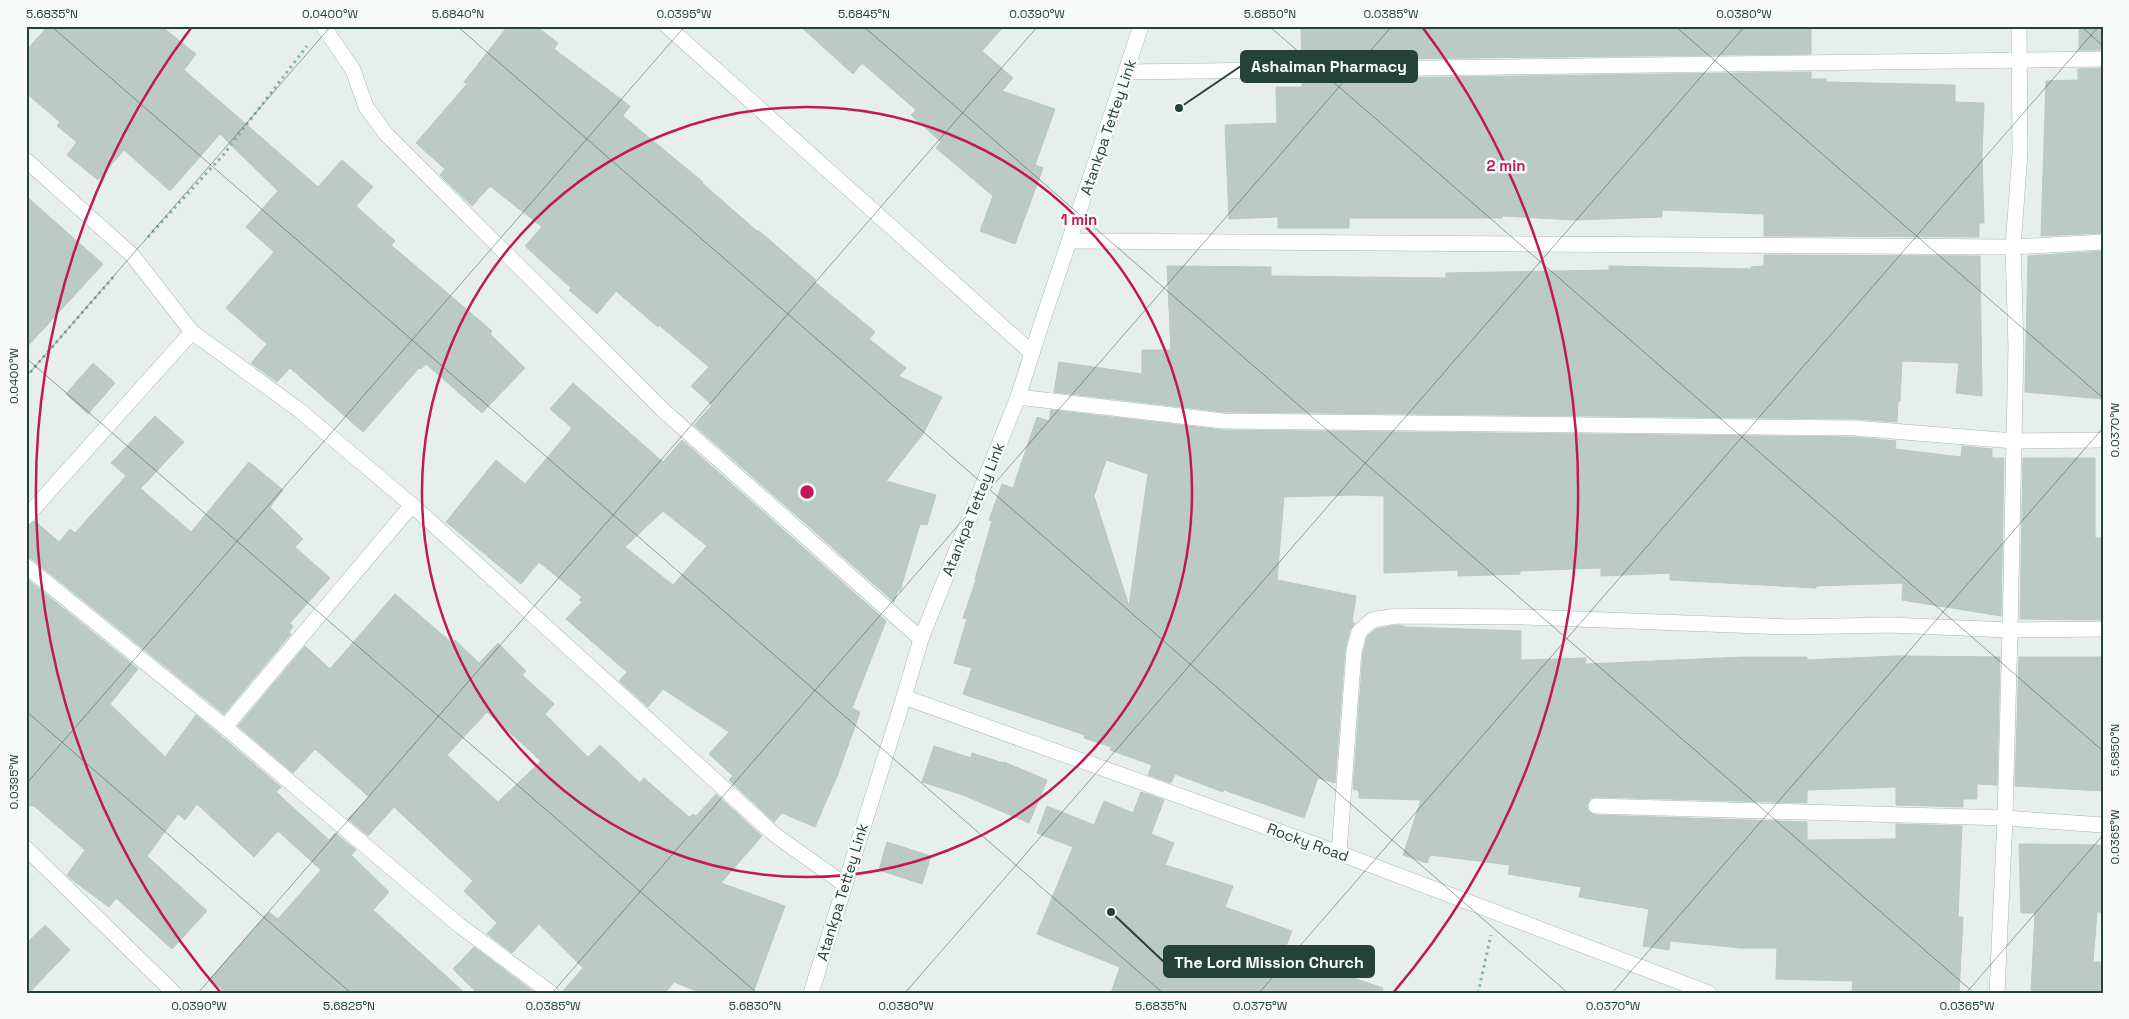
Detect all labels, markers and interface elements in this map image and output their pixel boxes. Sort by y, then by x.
text: 5.6835°N [26,6,78,22]
text: 0.0400°W [302,6,358,22]
text: 5.6840°N [432,6,484,22]
text: 0.0395°W [657,6,712,22]
text: 5.6845°N [838,6,890,22]
text: 0.0390°W [1009,6,1065,22]
text: 5.6850°N [1244,6,1296,22]
text: 0.0385°W [1363,6,1419,22]
text: 0.0380°W [1716,6,1772,22]
callout: Ashaiman Pharmacy [1241,51,1417,82]
street label: Atankpa Tettey Link [1076,56,1140,198]
text: Ashaiman Pharmacy [1251,56,1407,77]
text: 2 min [1487,156,1525,175]
text: 1 min [1061,210,1097,229]
text: 0.0400°W [6,348,22,404]
text: 0.0370°W [2107,402,2123,457]
street label: Atankpa Tettey Link [937,439,1009,579]
centre of rings [798,483,816,501]
text: 5.6850°N [2107,724,2123,776]
text: 0.0395°W [6,754,22,809]
text: 0.0365°W [2107,809,2123,864]
street label: Rocky Road [1265,818,1351,866]
street label: Atankpa Tettey Link [812,821,872,963]
callout: The Lord Mission Church [1164,946,1374,977]
text: The Lord Mission Church [1174,952,1364,973]
text: 0.0390°W [171,998,227,1014]
text: 5.6825°N [323,998,375,1014]
text: 0.0385°W [525,998,581,1014]
text: 5.6830°N [729,998,781,1014]
text: 0.0380°W [878,998,934,1014]
text: 5.6835°N [1135,998,1187,1014]
text: 0.0375°W [1233,998,1288,1014]
text: 0.0370°W [1586,998,1641,1014]
text: 0.0365°W [1940,998,1995,1014]

